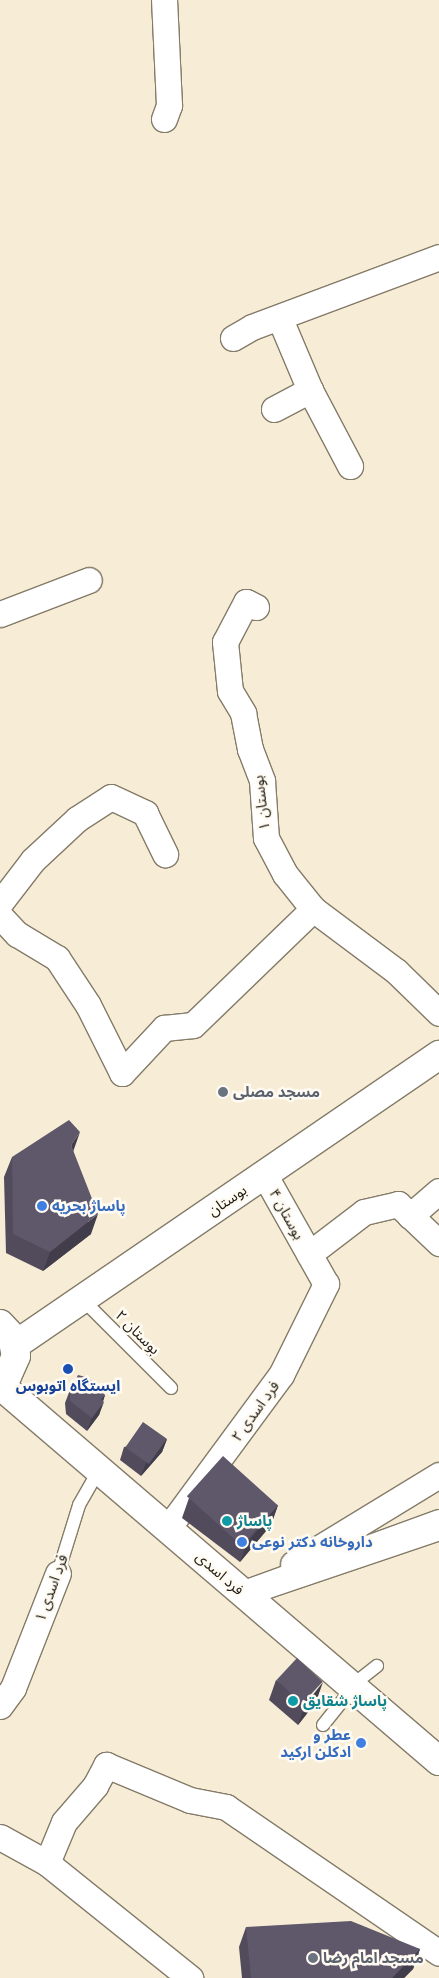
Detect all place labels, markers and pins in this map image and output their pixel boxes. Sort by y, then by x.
place label: مسجد مصلی [233,1083,320,1101]
marker: مسجد مصلی [217,1086,229,1098]
place label: پاساژ بحریه [52,1197,126,1215]
marker: پاساژ بحریه [36,1200,48,1212]
marker: ایستگاه اتوبوس [62,1363,74,1375]
place label: ایستگاه اتوبوس [16,1377,120,1395]
place label: پاساژ [237,1512,272,1530]
marker: پاساژ [221,1515,233,1527]
place label: داروخانه دکتر نوعی [252,1533,373,1551]
marker: داروخانه دکتر نوعی [236,1536,248,1548]
place label: پاساژ شقایق [303,1692,387,1710]
marker: پاساژ شقایق [287,1695,299,1707]
place label: عطر و ادکلن ارکید [280,1725,351,1760]
marker: عطر و ادکلن ارکید [355,1737,367,1749]
place label: مسجد امام رضا [323,1949,424,1967]
marker: مسجد امام رضا [307,1952,319,1964]

